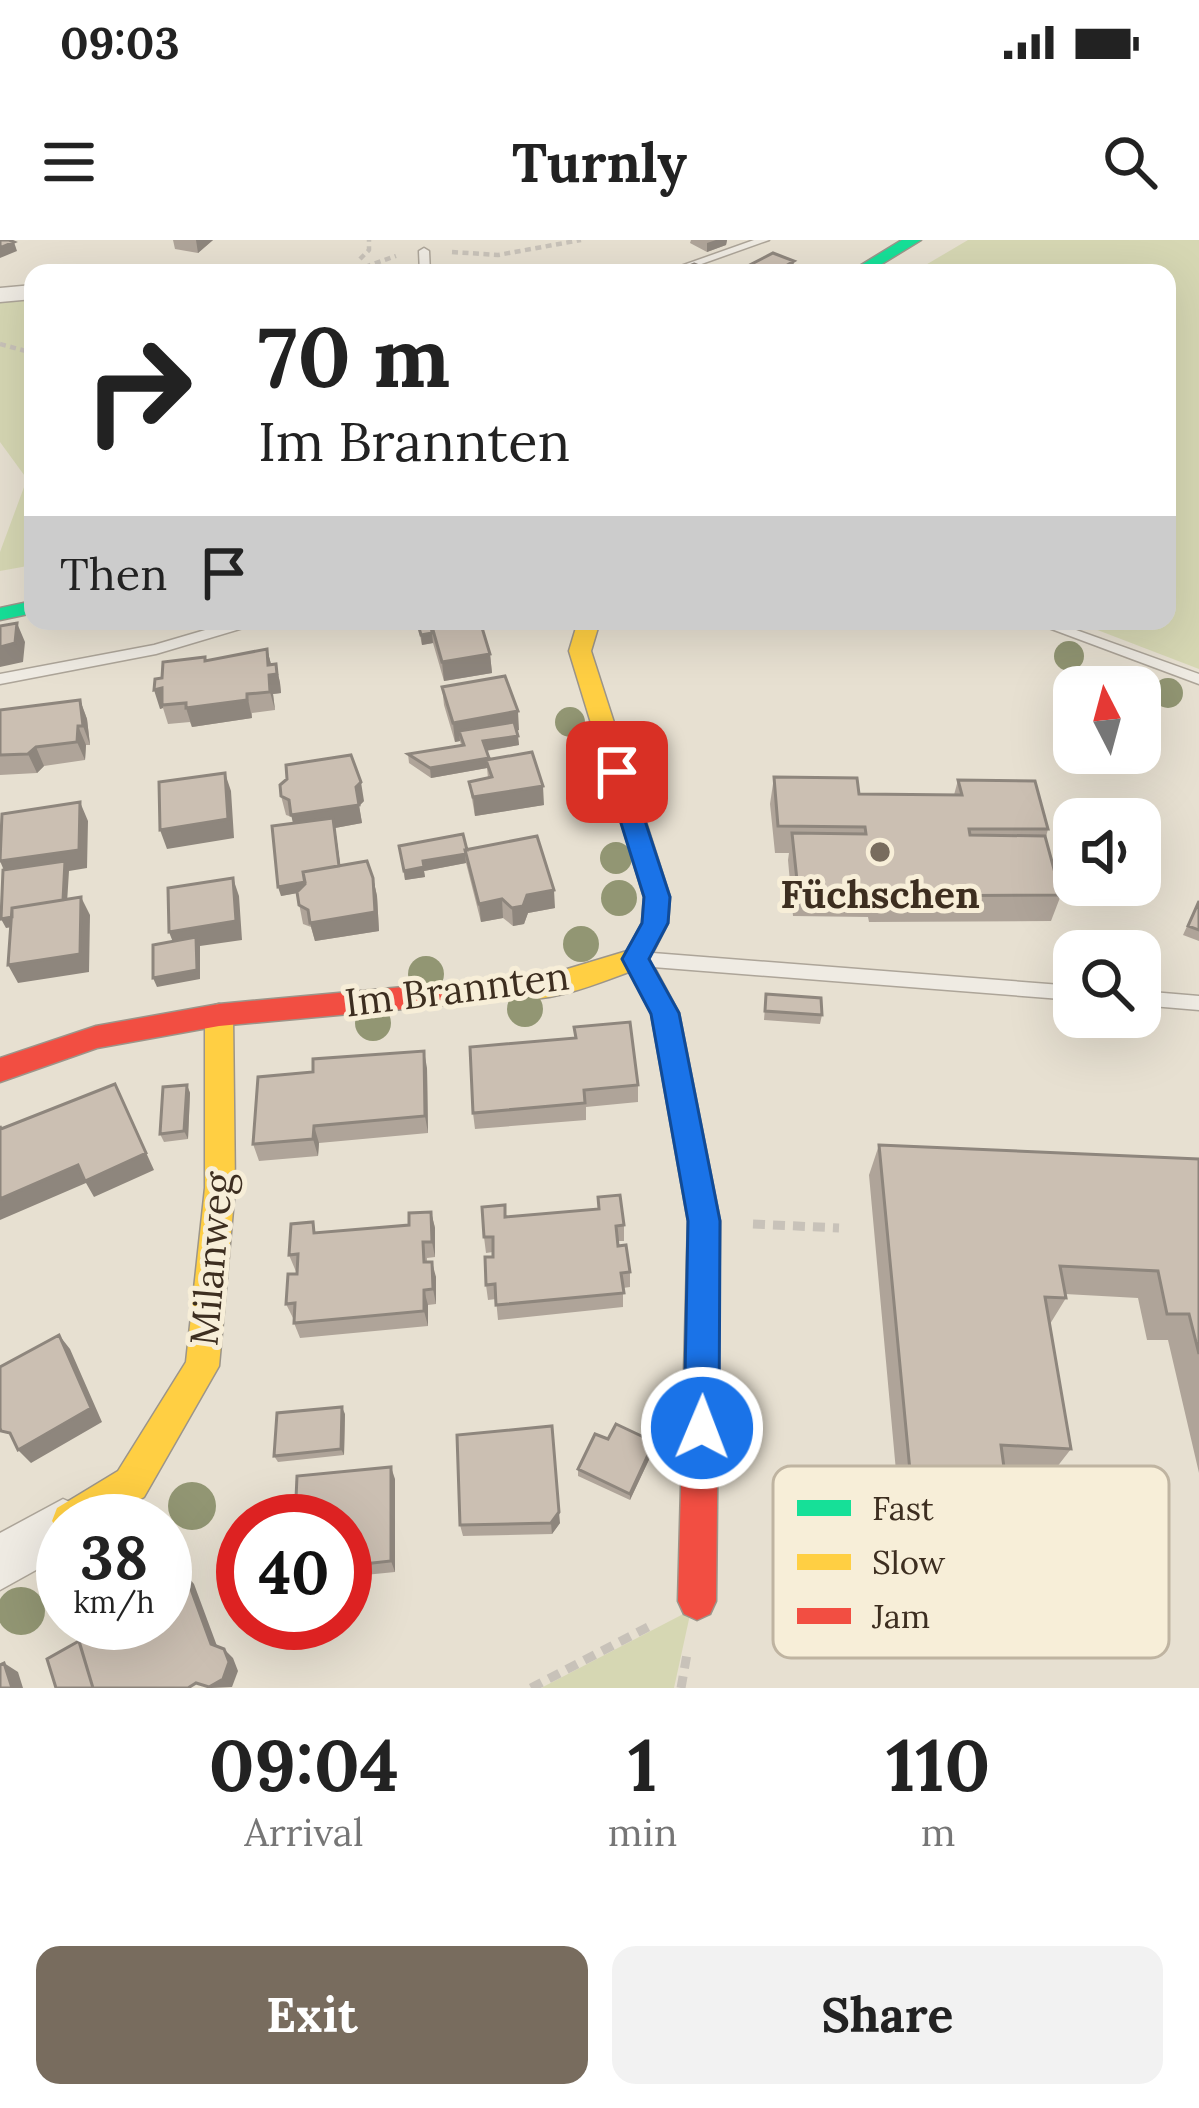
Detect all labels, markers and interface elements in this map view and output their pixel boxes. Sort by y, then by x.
text: 09:03 [60,14,180,71]
text: Turnly [512,128,687,197]
icon: menu [36,129,102,195]
icon: search [1097,129,1163,195]
text: 70 m [258,302,450,410]
icon: right [60,312,216,468]
text: Im Brannten [258,407,570,476]
icon: arrive [191,540,257,606]
text: Then [60,545,167,602]
north arrow [1053,666,1161,774]
map controls [1053,666,1161,1038]
pin [566,721,668,823]
icon: arrive [584,739,650,805]
button: sound [1053,798,1161,906]
marker: Füchschen [867,839,893,865]
place label: Füchschen [780,869,980,919]
button: search [1053,930,1161,1038]
street label: Im Brannten [342,950,572,1028]
street label: Milanweg [179,1169,244,1348]
position arrow [639,1365,765,1491]
legend [773,1466,1169,1658]
text: Fast [872,1487,934,1529]
speed limit sign: 40 [216,1494,372,1650]
text: 38 [80,1519,148,1595]
text: Slow [872,1541,946,1583]
text: km/h [73,1583,155,1621]
text: Jam [871,1595,930,1637]
text: 09:04 [209,1719,399,1811]
text: 1 [628,1719,657,1811]
text: 110 [886,1719,990,1811]
text: Arrival [244,1807,364,1857]
text: min [608,1807,677,1857]
text: m [921,1807,956,1857]
button: Exit [36,1946,588,2084]
button: Share [612,1946,1163,2084]

